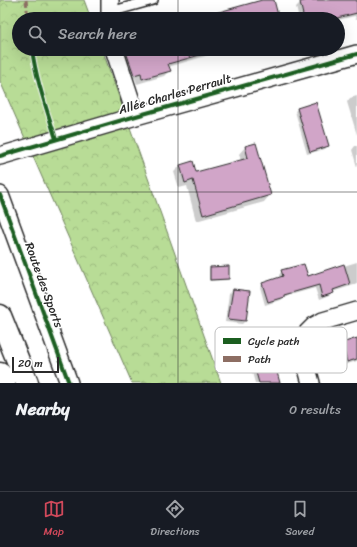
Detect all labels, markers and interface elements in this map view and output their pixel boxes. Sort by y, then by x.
search box [12,12,345,56]
text: Search here [58,21,137,47]
icon: search [26,23,48,45]
street label: Allée Charles Perrault [115,67,234,121]
street label: Route des Sports [18,239,70,331]
legend [215,327,347,373]
text: Cycle path [248,332,300,351]
text: Path [248,350,271,369]
text: 20 m [18,354,43,373]
scale bar [12,355,59,374]
text: Nearby [16,394,70,424]
text: 0 results [289,398,341,421]
tab: Map [43,498,65,541]
tab: Directions [150,498,200,541]
tab: Saved [285,498,314,541]

